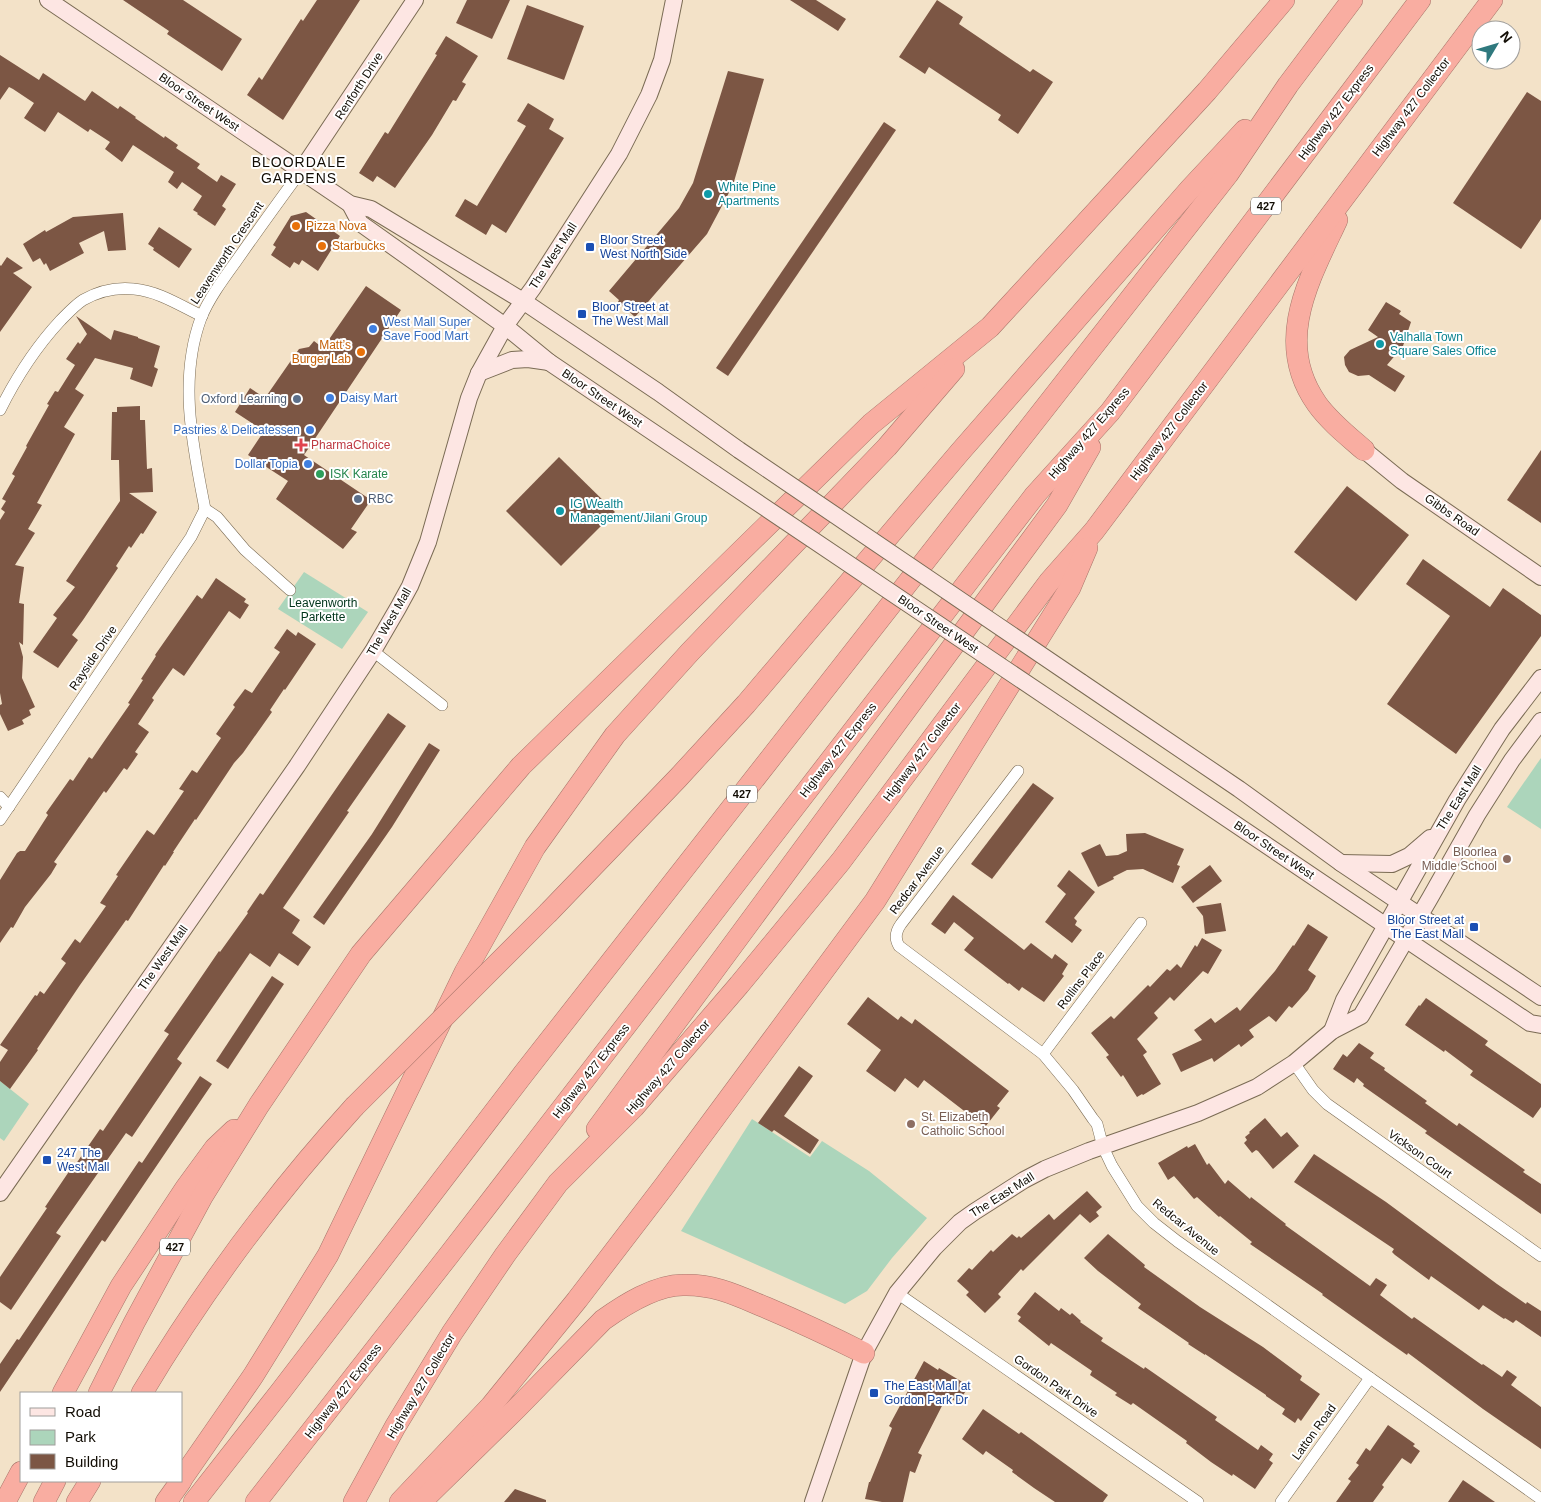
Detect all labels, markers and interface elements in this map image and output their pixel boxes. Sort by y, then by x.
north arrow [1471,20,1521,70]
text: N [1497,28,1516,46]
street label: Renforth Drive [332,49,386,122]
street label: Highway 427 Collector [1369,55,1453,159]
street label: Highway 427 Express [1295,61,1377,163]
street label: Bloor Street West [156,70,242,134]
district label: BLOORDALE GARDENS [252,154,346,186]
place label: White Pine Apartments [718,180,779,208]
marker: White Pine Apartments [702,188,714,200]
road number: 427 [1251,198,1281,215]
street label: Leavenworth Crescent [188,199,267,307]
place label: Pizza Nova [306,219,367,233]
marker: Pizza Nova [290,220,302,232]
street label: The West Mall [526,220,580,292]
place label: Bloor Street West North Side [600,233,687,261]
place label: Starbucks [332,239,385,253]
marker: Starbucks [316,240,328,252]
marker: Bloor Street West North Side [584,241,596,253]
place label: Bloor Street at The West Mall [592,300,669,328]
marker: Bloor Street at The West Mall [576,308,588,320]
place label: West Mall Super Save Food Mart [383,315,471,343]
marker: West Mall Super Save Food Mart [367,323,379,335]
place label: Valhalla Town Square Sales Office [1390,330,1497,358]
place label: Matt’s Burger Lab [292,338,351,366]
marker: Valhalla Town Square Sales Office [1374,338,1386,350]
marker: Matt’s Burger Lab [355,346,367,358]
street label: Bloor Street West [559,366,645,430]
street label: Highway 427 Collector [1127,379,1211,483]
street label: Highway 427 Express [1046,385,1132,481]
place label: Daisy Mart [340,391,398,405]
place label: Oxford Learning [201,392,287,406]
marker: Daisy Mart [324,392,336,404]
marker: Oxford Learning [291,393,303,405]
place label: Pastries & Delicatessen [173,423,300,437]
marker: Pastries & Delicatessen [304,424,316,436]
place label: PharmaChoice [311,438,391,452]
marker: PharmaChoice [295,439,307,451]
place label: Dollar Topia [235,457,298,471]
marker: Dollar Topia [302,458,314,470]
place label: ISK Karate [330,467,388,481]
marker: ISK Karate [314,468,326,480]
street label: Gibbs Road [1422,491,1482,539]
place label: RBC [368,492,394,506]
marker: RBC [352,493,364,505]
place label: IG Wealth Management/Jilani Group [570,497,708,525]
marker: IG Wealth Management/Jilani Group [554,505,566,517]
street label: The West Mall [364,585,414,659]
street label: Bloor Street West [895,592,981,656]
park label: Leavenworth Parkette [289,596,357,624]
street label: Rayside Drive [66,623,120,693]
street label: Highway 427 Express [797,700,879,800]
street label: Highway 427 Collector [880,700,964,804]
street label: The East Mall [1434,763,1484,833]
road number: 427 [727,786,757,802]
street label: Bloor Street West [1231,818,1317,882]
street label: Redcar Avenue [887,843,947,917]
place label: Bloorlea Middle School [1422,845,1497,873]
marker: Bloorlea Middle School [1501,853,1513,865]
place label: Bloor Street at The East Mall [1387,913,1465,941]
marker: Bloor Street at The East Mall [1468,921,1480,933]
street label: The West Mall [135,923,191,993]
street label: Rollins Place [1055,948,1108,1012]
street label: Highway 427 Collector [623,1017,713,1117]
street label: Highway 427 Express [550,1021,632,1121]
place label: St. Elizabeth Catholic School [921,1110,1004,1138]
marker: St. Elizabeth Catholic School [905,1118,917,1130]
street label: Vickson Court [1385,1127,1455,1181]
place label: 247 The West Mall [57,1146,109,1174]
marker: 247 The West Mall [41,1154,53,1166]
street label: The East Mall [967,1170,1037,1220]
street label: Redcar Avenue [1150,1196,1222,1258]
road number: 427 [160,1238,190,1256]
street label: Highway 427 Collector [384,1331,458,1441]
street label: Highway 427 Express [302,1341,384,1441]
street label: Gordon Park Drive [1011,1352,1101,1420]
place label: The East Mall at Gordon Park Dr [884,1379,971,1407]
marker: The East Mall at Gordon Park Dr [868,1387,880,1399]
legend [20,1392,182,1482]
street label: Latton Road [1289,1401,1339,1463]
text: Road [65,1403,101,1420]
text: Park [65,1428,96,1445]
text: Building [65,1453,118,1470]

